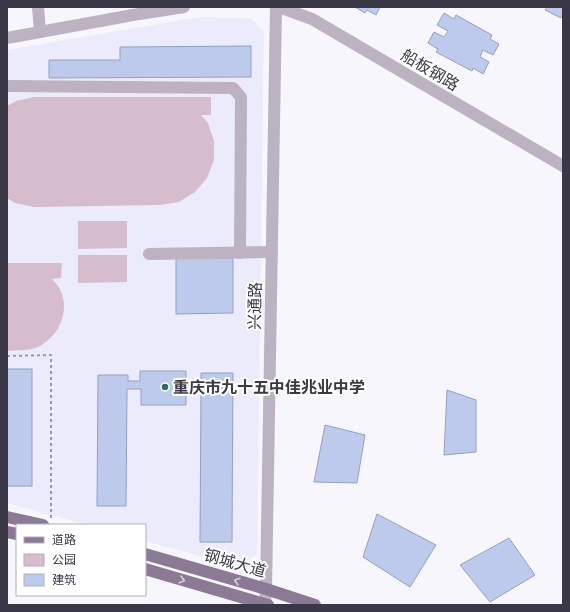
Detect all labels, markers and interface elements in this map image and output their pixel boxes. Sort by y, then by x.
street label: 船板钢路 [397,44,463,96]
street label: 兴通路 [243,282,267,330]
place label: 重庆市九十五中佳兆业中学 [173,376,365,399]
marker: 重庆市九十五中佳兆业中学 [160,382,170,392]
legend [16,524,146,596]
text: 道路 [52,531,76,549]
street label: 钢城大道 [201,543,269,583]
text: 公园 [52,551,76,569]
text: 建筑 [52,571,76,589]
one-way arrow [179,575,186,584]
one-way arrow [234,577,241,586]

